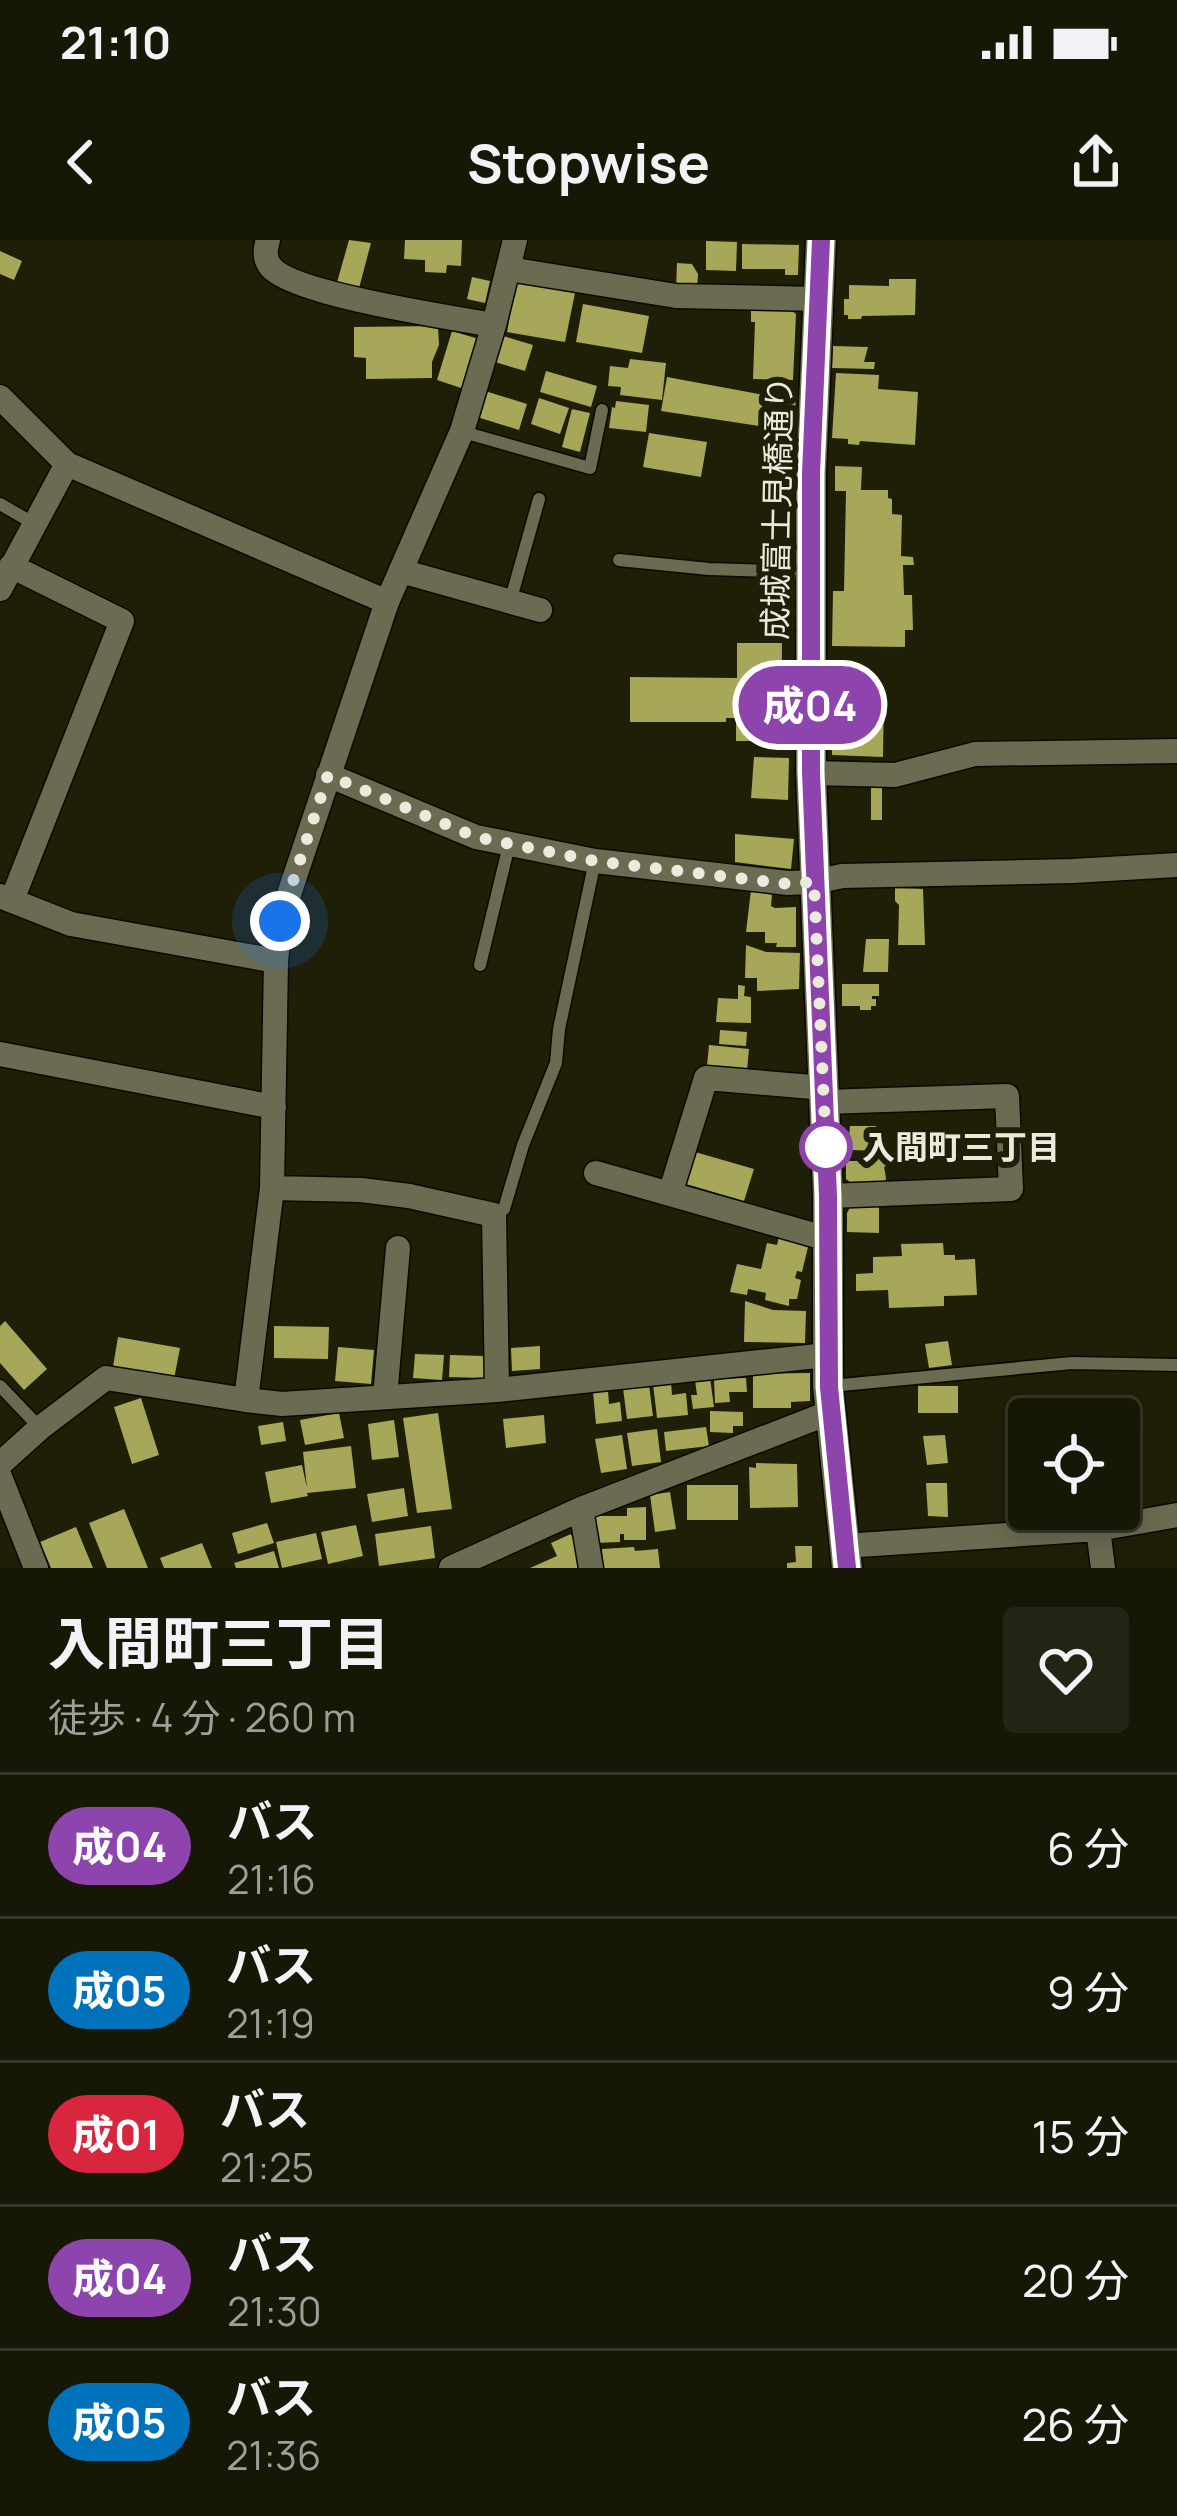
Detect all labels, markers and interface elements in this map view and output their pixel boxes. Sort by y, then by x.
text: 21:10 [60,11,171,73]
text: Stopwise [467,125,710,199]
icon: back [48,129,114,195]
icon: share [1063,129,1129,195]
street label: 成城富士見橋通り [752,376,801,640]
line badge: 成04 [741,666,879,744]
text: 成04 [762,676,858,734]
your location [250,891,310,951]
marker: 入間町三丁目 [801,1122,851,1172]
place label: 入間町三丁目 [862,1124,1060,1169]
map controls [1008,1398,1140,1530]
button: locate [1008,1398,1140,1530]
text: 入間町三丁目 [48,1603,390,1681]
button: heart [1003,1607,1129,1733]
text: 徒歩 · 4 分 · 260 m [48,1690,356,1744]
text: バス [227,1790,317,1852]
text: 成04 [72,1817,167,1875]
text: 6 分 [1047,1817,1129,1879]
text: 21:16 [227,1852,316,1906]
text: バス [226,1934,316,1996]
text: 成05 [72,1961,166,2019]
text: 9 分 [1047,1961,1129,2023]
text: 21:19 [226,1996,315,2050]
text: バス [220,2078,310,2140]
text: 成01 [72,2105,160,2163]
text: 15 分 [1031,2105,1129,2167]
text: 21:25 [220,2140,314,2194]
text: バス [227,2222,317,2284]
text: 成04 [72,2249,167,2307]
text: 20 分 [1022,2249,1129,2311]
text: 21:30 [227,2284,322,2338]
text: バス [226,2366,316,2428]
text: 成05 [72,2393,166,2451]
text: 26 分 [1021,2393,1129,2455]
text: 21:36 [226,2428,321,2482]

